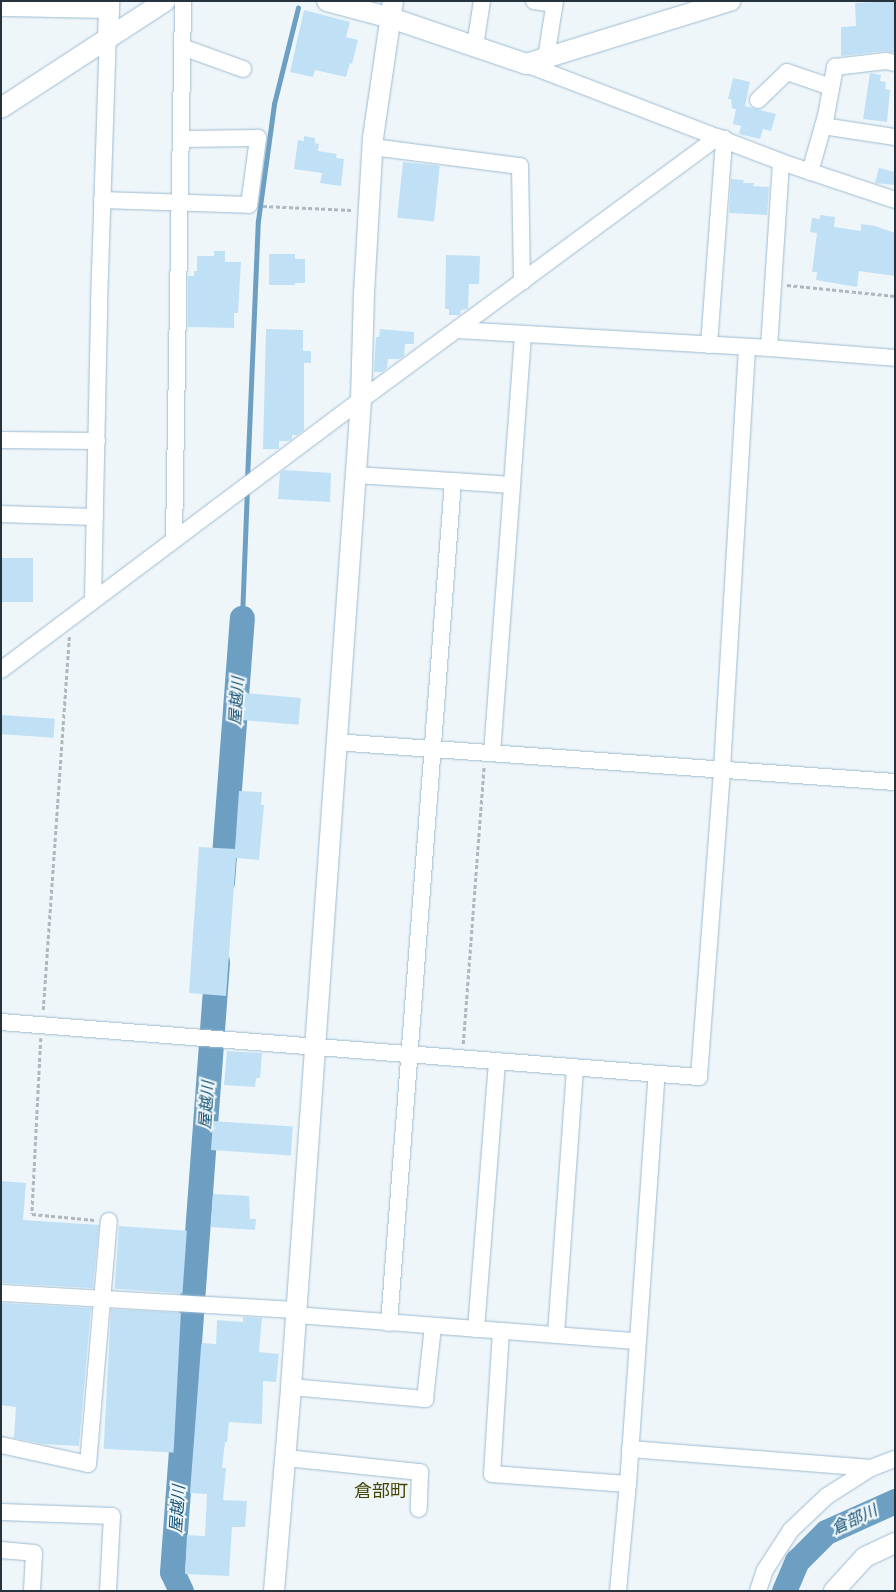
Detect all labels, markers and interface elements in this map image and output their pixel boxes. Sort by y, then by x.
water label: 屋越川 [225,676,247,726]
water label: 屋越川 [195,1080,217,1130]
district label: 倉部町 [354,1480,408,1502]
water label: 屋越川 [166,1484,188,1534]
water label: 倉部川 [828,1500,880,1538]

